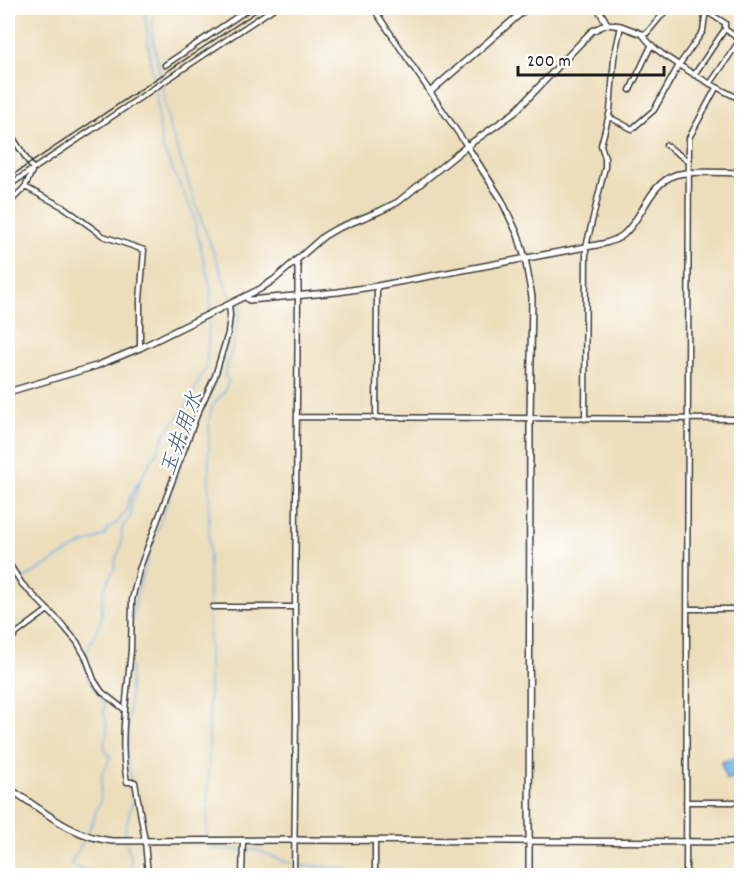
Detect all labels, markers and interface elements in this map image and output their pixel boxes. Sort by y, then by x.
scale bar [518,39,664,77]
text: 200 m [527,50,571,75]
water label: 玉井用水 [154,388,213,481]

